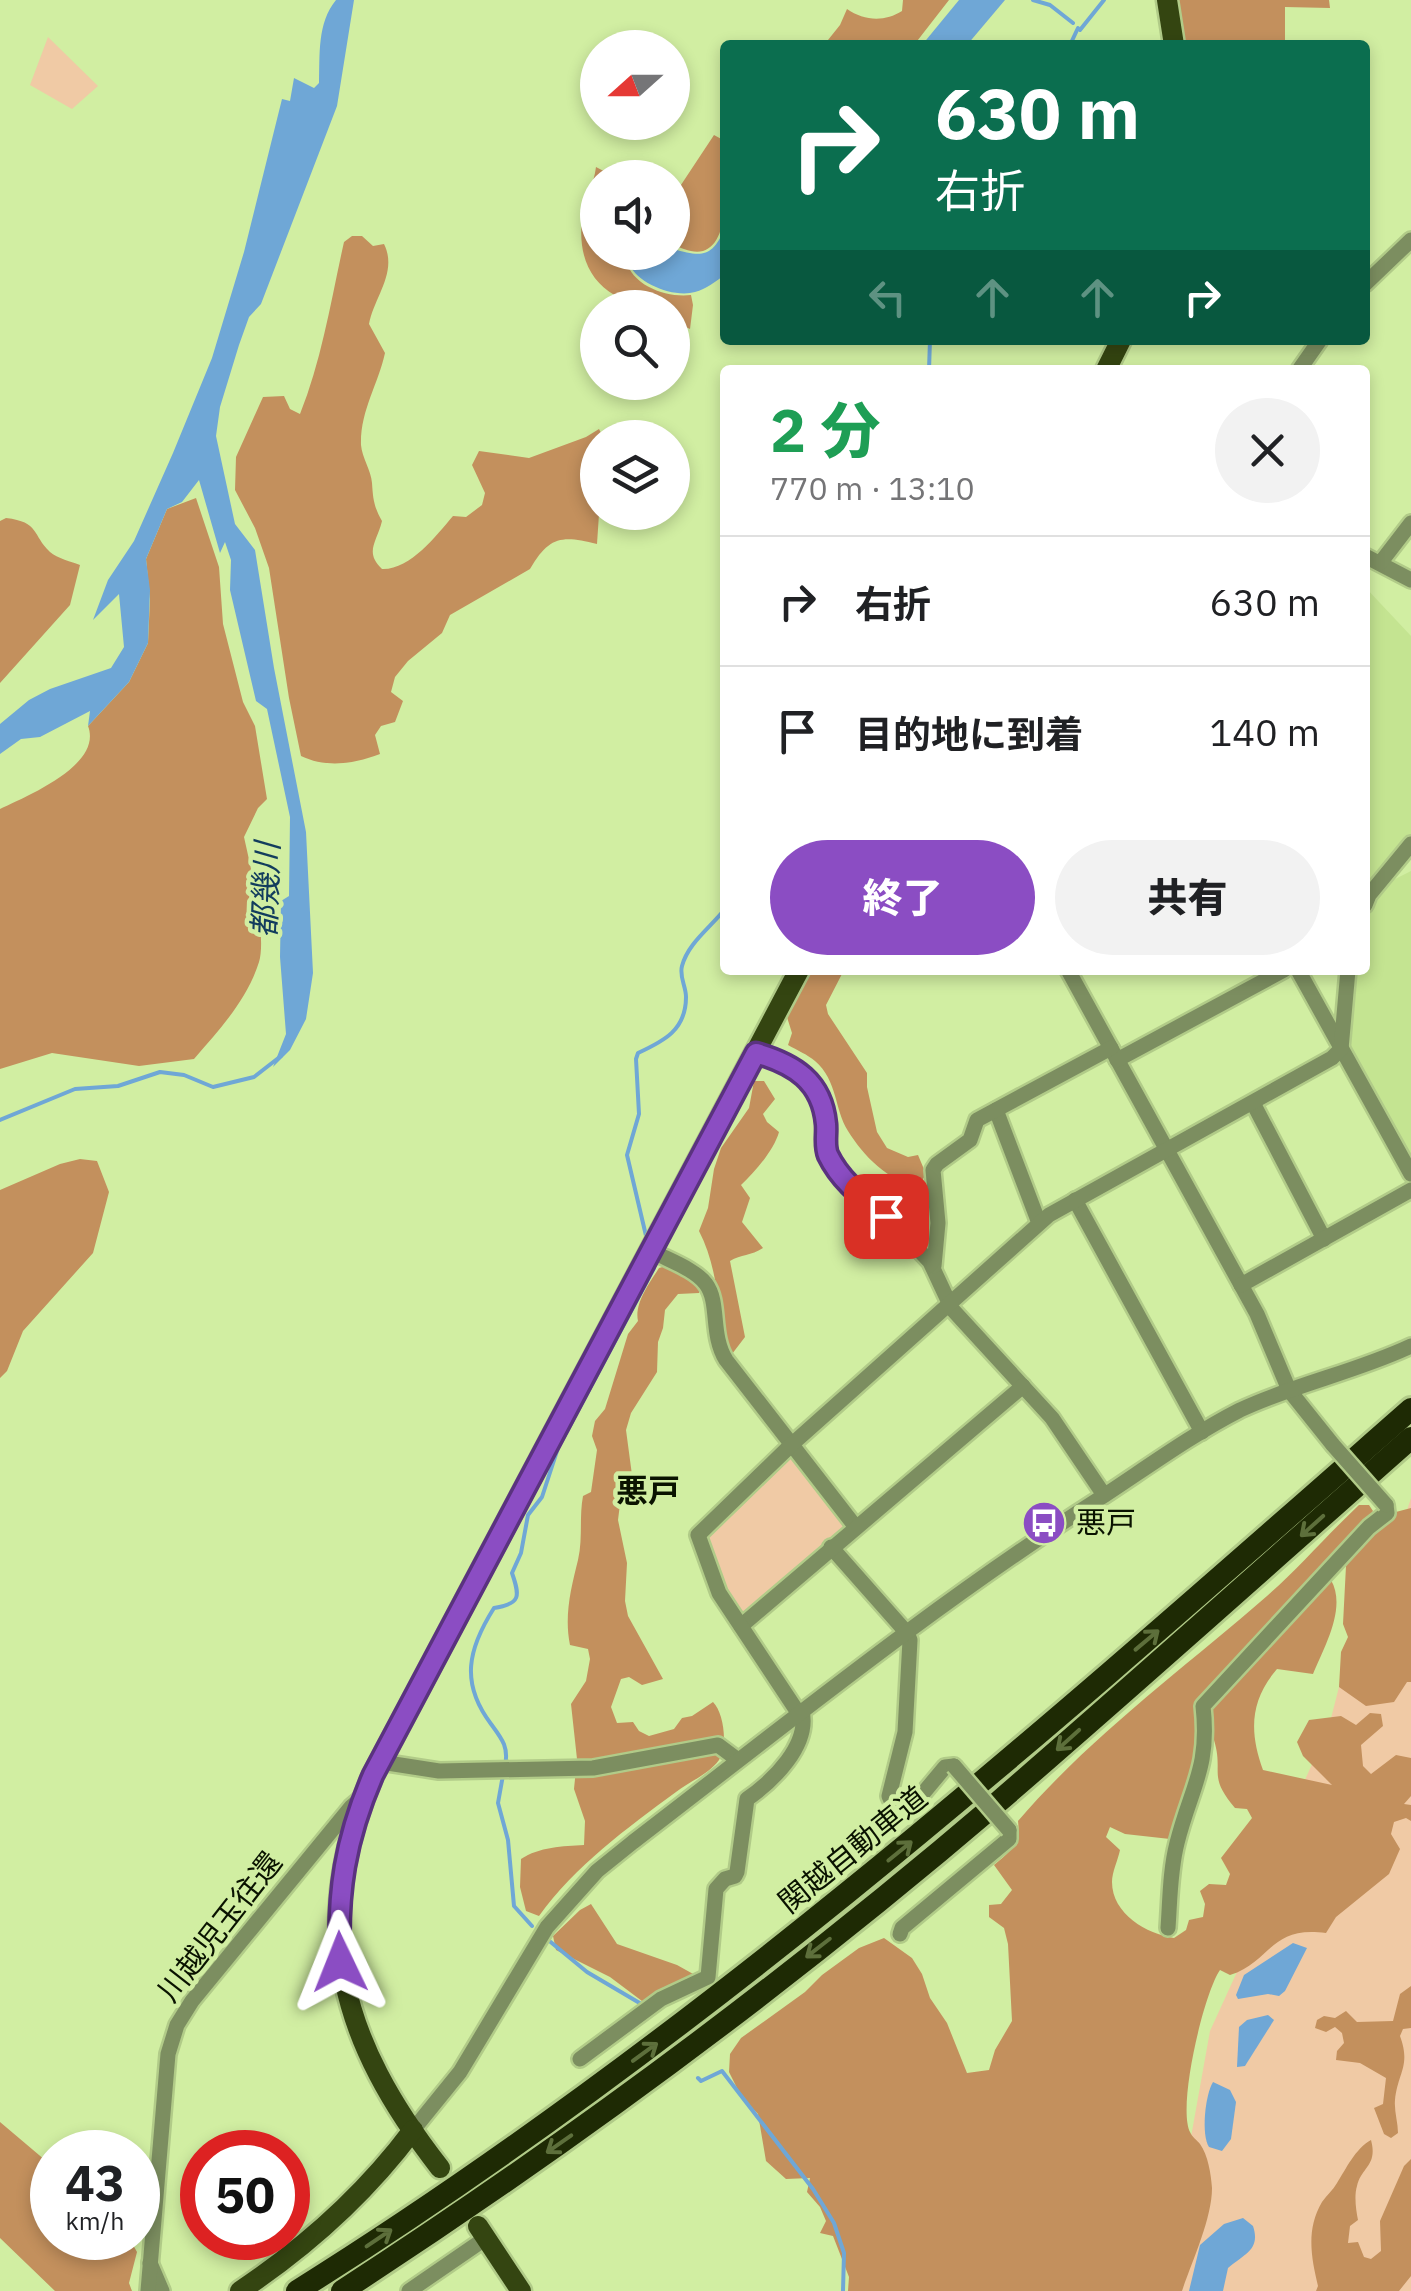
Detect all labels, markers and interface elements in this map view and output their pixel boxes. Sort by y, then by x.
north arrow [580,30,690,140]
map controls [580,30,690,530]
text: 630 m [935,67,1140,158]
icon: right [770,80,900,210]
button: sound [580,160,690,270]
text: 右折 [935,161,1025,219]
icon: left [860,270,915,325]
icon: ahead [965,270,1020,325]
icon: ahead [1070,270,1125,325]
icon: right [1175,270,1230,325]
button: search [580,290,690,400]
text: 2 分 [770,390,880,469]
button: close [1215,398,1320,503]
button: layers [580,420,690,530]
text: 770 m · 13:10 [770,467,975,509]
icon: right [770,574,825,629]
text: 630 m [1209,577,1320,626]
text: 右折 [855,579,931,628]
icon: arrive [770,704,825,759]
text: 140 m [1209,707,1320,756]
text: 目的地に到着 [855,709,1083,758]
water label: 都幾川 [242,838,288,939]
button: 終了 [770,840,1035,955]
button: 共有 [1055,840,1320,955]
pin [844,1174,929,1259]
icon: arrive [859,1189,914,1244]
district label: 悪戸 [616,1469,680,1511]
bus stop icon: 悪戸 [1021,1500,1067,1546]
place label: 悪戸 [1076,1502,1136,1541]
one-way arrow [1300,1514,1325,1537]
one-way arrow [1134,1629,1160,1651]
one-way arrow [1056,1728,1081,1751]
street label: 関越自動車道 [770,1777,934,1921]
one-way arrow [887,1840,913,1862]
street label: 川越児玉往還 [148,1843,290,2009]
position arrow [288,1910,392,2014]
one-way arrow [805,1937,832,1958]
one-way arrow [631,2042,658,2063]
speed limit sign: 50 [180,2130,310,2260]
one-way arrow [546,2133,573,2154]
text: 43 [65,2150,125,2215]
text: km/h [66,2204,124,2237]
one-way arrow [364,2228,392,2249]

